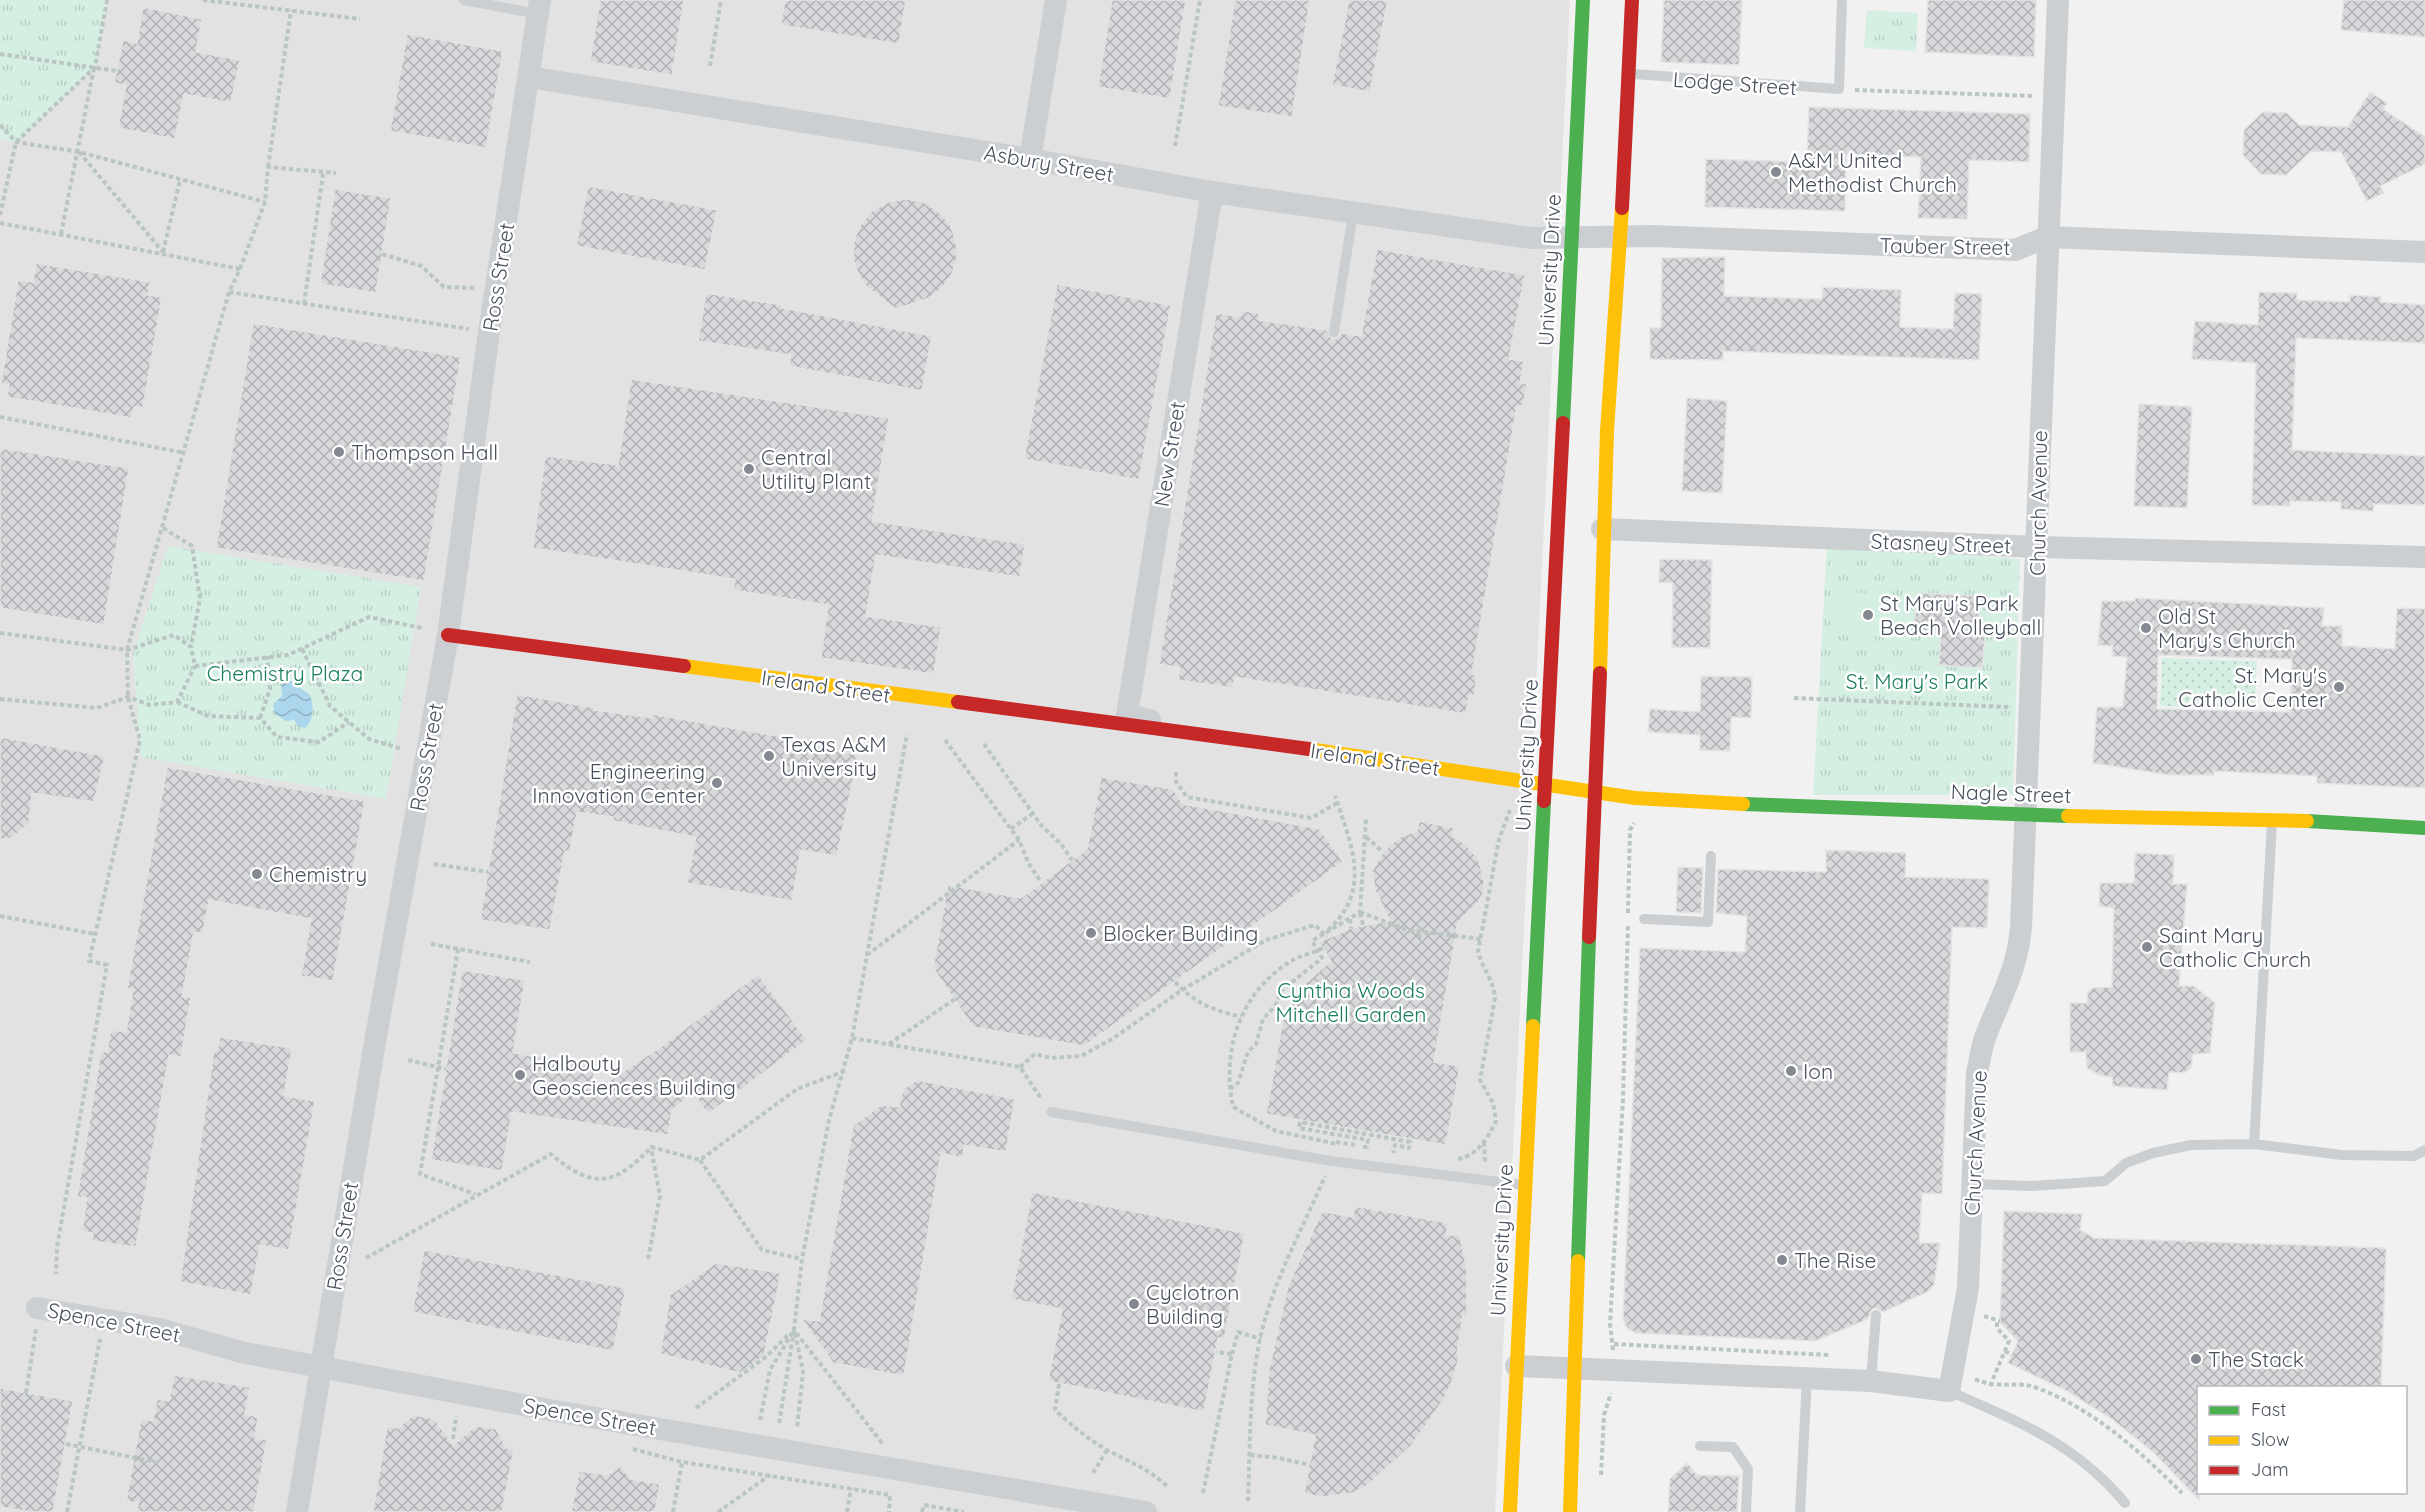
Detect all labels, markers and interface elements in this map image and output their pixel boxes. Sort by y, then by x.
street label: Lodge Street [1672,66,1798,100]
street label: Asbury Street [982,139,1116,187]
place label: A&M United Methodist Church [1788,147,1957,197]
marker: A&M United Methodist Church [1769,165,1783,179]
street label: University Drive [1532,193,1566,347]
street label: Ross Street [477,221,519,333]
street label: Tauber Street [1879,232,2011,260]
street label: New Street [1148,400,1190,508]
street label: Church Avenue [2024,430,2052,576]
place label: Thompson Hall [351,439,498,465]
place label: Central Utility Plant [761,444,871,494]
marker: Thompson Hall [332,445,346,459]
marker: Central Utility Plant [742,462,756,476]
street label: Stasney Street [1870,528,2012,558]
place label: St Mary's Park Beach Volleyball [1880,590,2041,640]
place label: Old St Mary's Church [2158,603,2296,653]
marker: St Mary's Park Beach Volleyball [1861,608,1875,622]
marker: Old St Mary's Church [2139,621,2153,635]
park label: Chemistry Plaza [207,660,363,686]
place label: St. Mary's Catholic Center [2178,662,2327,712]
street label: Ireland Street [760,664,892,708]
park label: St. Mary's Park [1846,668,1988,694]
street label: University Drive [1509,678,1543,832]
marker: St. Mary's Catholic Center [2332,680,2346,694]
street label: Ross Street [404,701,448,813]
place label: Texas A&M University [781,731,887,781]
street label: Ireland Street [1309,737,1441,781]
marker: Texas A&M University [762,749,776,763]
place label: Engineering Innovation Center [532,758,705,808]
marker: Engineering Innovation Center [710,776,724,790]
street label: Nagle Street [1950,778,2072,808]
place label: Chemistry [269,861,367,887]
marker: Chemistry [250,867,264,881]
place label: Blocker Building [1103,920,1258,946]
place label: Saint Mary Catholic Church [2159,922,2311,972]
marker: Blocker Building [1084,926,1098,940]
marker: Saint Mary Catholic Church [2140,940,2154,954]
park label: Cynthia Woods Mitchell Garden [1276,977,1426,1027]
place label: Halbouty Geosciences Building [532,1050,736,1100]
place label: Ion [1803,1058,1833,1084]
marker: Ion [1784,1064,1798,1078]
marker: Halbouty Geosciences Building [513,1068,527,1082]
street label: Church Avenue [1958,1070,1992,1216]
street label: University Drive [1484,1163,1518,1317]
street label: Ross Street [321,1180,363,1292]
place label: The Rise [1794,1247,1877,1273]
marker: The Rise [1775,1253,1789,1267]
place label: Cyclotron Building [1146,1279,1239,1329]
street label: Spence Street [46,1296,182,1348]
marker: Cyclotron Building [1127,1297,1141,1311]
place label: The Stack [2208,1346,2304,1372]
marker: The Stack [2189,1352,2203,1366]
legend [2197,1386,2407,1494]
street label: Spence Street [522,1392,658,1440]
text: Fast [2251,1398,2286,1421]
text: Slow [2251,1428,2289,1451]
text: Jam [2251,1458,2289,1481]

